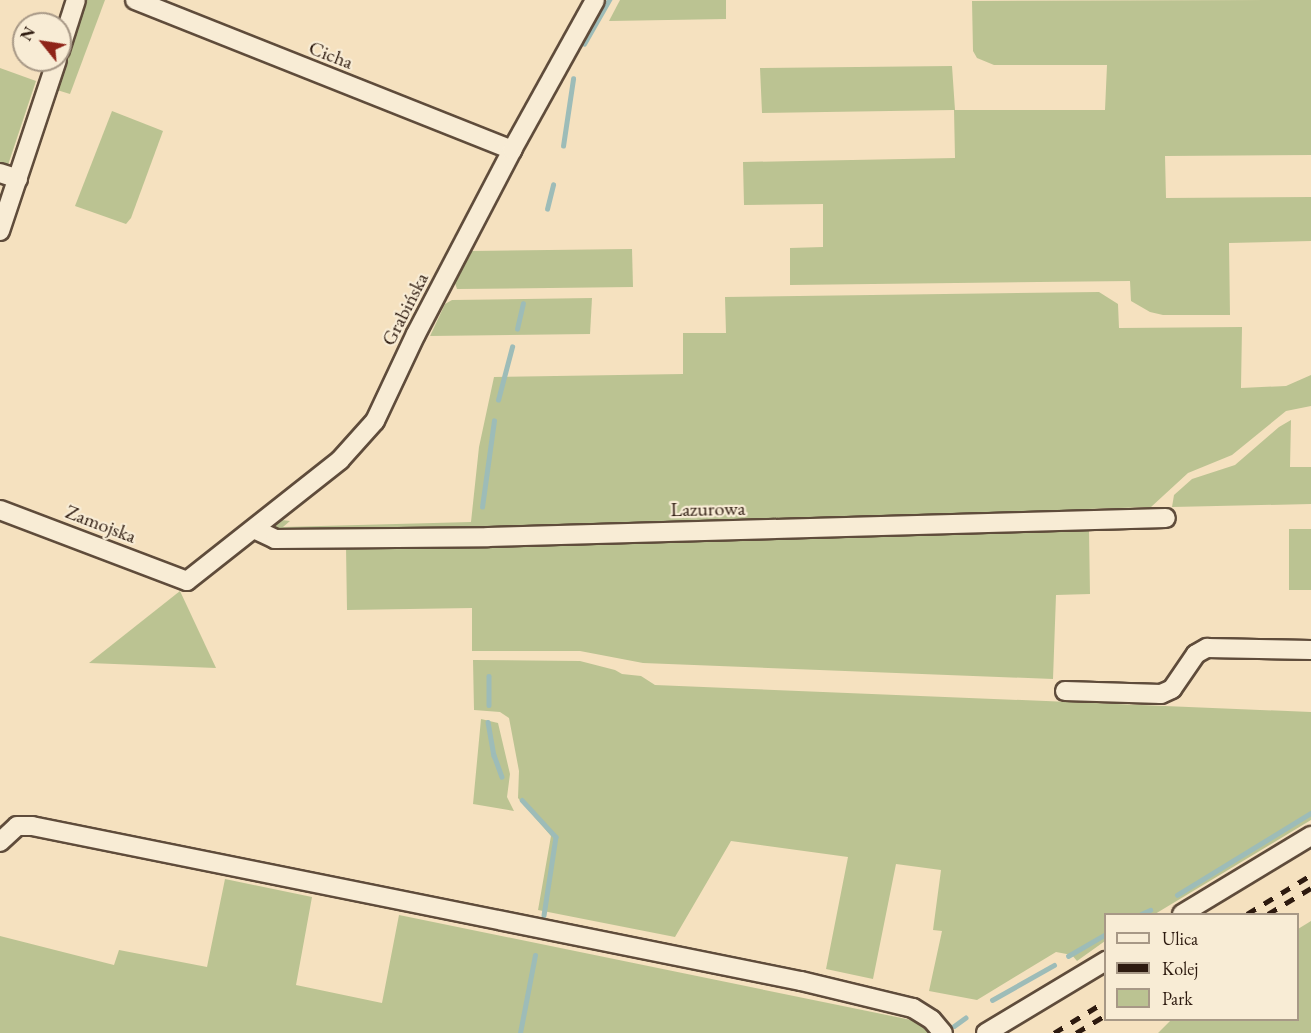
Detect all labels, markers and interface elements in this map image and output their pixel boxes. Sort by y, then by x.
north arrow [12,12,72,72]
text: N [15,23,40,45]
street label: Cicha [305,36,357,74]
street label: Grabińska [376,268,434,350]
street label: Lazurowa [670,496,746,522]
street label: Zamojska [62,500,140,548]
legend [1104,913,1299,1021]
text: Ulica [1162,927,1198,950]
text: Kolej [1162,957,1198,980]
text: Park [1162,987,1193,1010]

